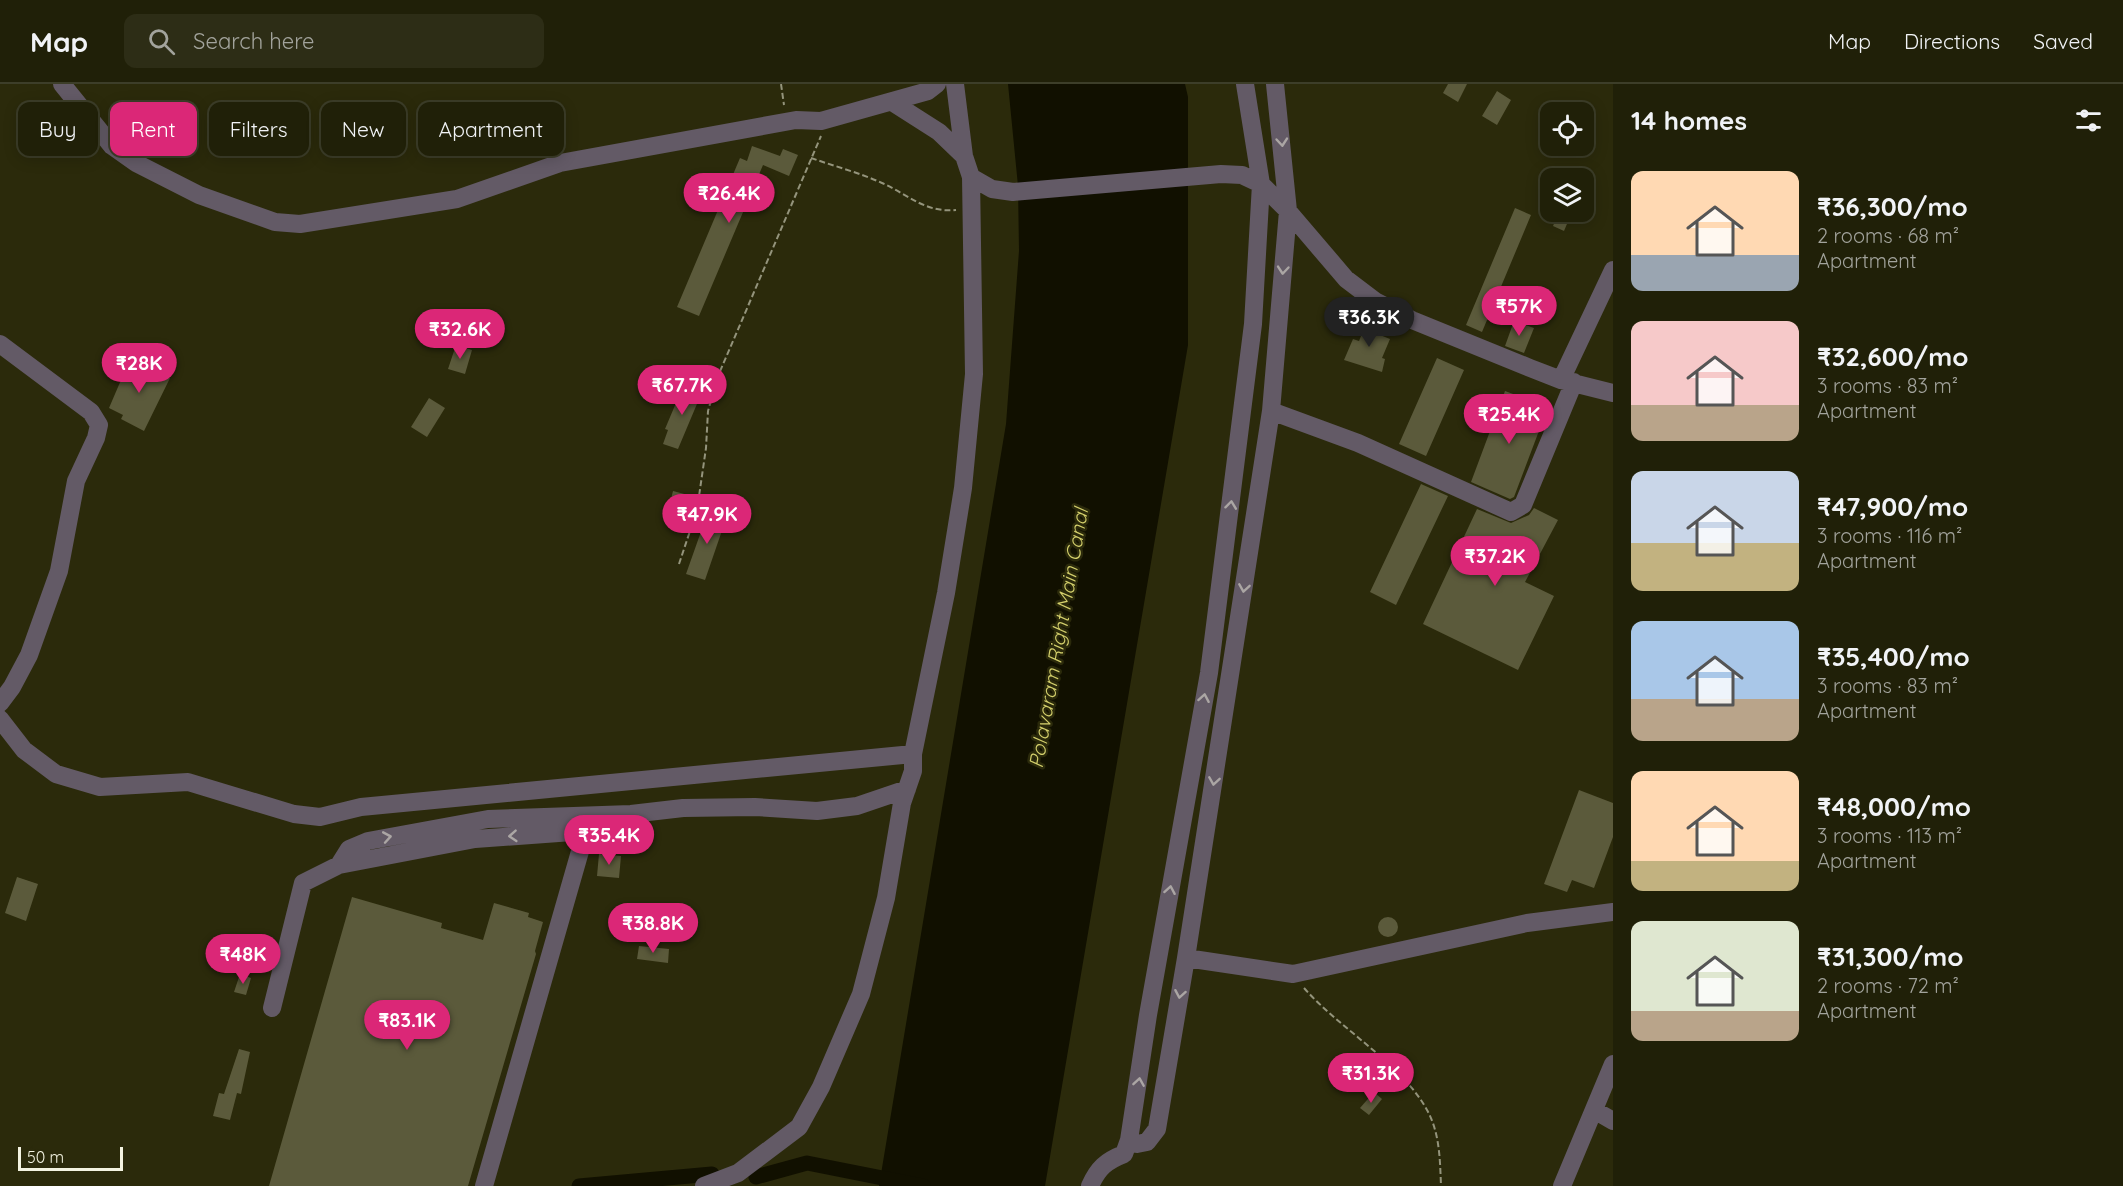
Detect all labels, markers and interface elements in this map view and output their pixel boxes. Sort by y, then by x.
search box [124,14,544,68]
text: Map [30,24,88,59]
icon: search [145,25,178,58]
text: Search here [193,27,315,55]
text: Map [1828,28,1871,54]
text: Directions [1904,28,2000,54]
text: Saved [2033,28,2093,54]
chip: Buy [18,102,98,156]
chip: Rent [110,102,197,156]
chip: Filters [209,102,309,156]
chip: New [321,102,406,156]
chip: Apartment [418,102,564,156]
map controls [1540,102,1594,222]
button: locate [1540,102,1594,156]
text: 14 homes [1631,104,1747,137]
icon: filters [2072,104,2105,137]
one-way arrow [1275,138,1288,147]
button: layers [1540,168,1594,222]
pin: ₹26.4K [680,173,778,224]
text: ₹26.4K [698,180,760,205]
text: ₹36,300/mo [1817,190,1968,223]
icon: home [1679,195,1751,267]
text: 2 rooms · 68 m² [1817,223,1959,248]
text: Apartment [1817,248,1917,273]
one-way arrow [1277,265,1290,274]
pin: ₹57K [1483,286,1555,337]
text: ₹57K [1496,293,1542,318]
pin: ₹36.3K [1320,297,1418,348]
text: ₹36.3K [1338,304,1400,329]
pin: ₹32.6K [411,309,509,360]
text: ₹32.6K [429,316,491,341]
text: ₹32,600/mo [1817,340,1969,373]
pin: ₹28K [103,343,175,394]
icon: home [1679,345,1751,417]
text: ₹28K [116,350,162,375]
pin: ₹67.7K [633,365,731,416]
text: ₹67.7K [652,372,712,397]
text: 3 rooms · 83 m² [1817,373,1958,398]
pin: ₹25.4K [1460,394,1558,445]
text: Apartment [1817,398,1917,423]
text: ₹25.4K [1478,401,1540,426]
text: ₹47,900/mo [1817,490,1968,523]
pin: ₹47.9K [658,494,756,545]
icon: home [1679,495,1751,567]
one-way arrow [1224,500,1237,510]
text: ₹47.9K [676,501,738,526]
water label: Polavaram Right Main Canal [1023,504,1094,770]
text: 3 rooms · 116 m² [1817,523,1962,548]
pin: ₹37.2K [1446,536,1544,587]
text: ₹37.2K [1465,543,1525,568]
text: Apartment [1817,548,1917,573]
one-way arrow [1238,583,1250,593]
text: ₹35,400/mo [1817,640,1970,673]
icon: home [1679,645,1751,717]
text: 3 rooms · 83 m² [1817,673,1958,698]
one-way arrow [1197,693,1210,703]
text: Apartment [1817,698,1917,723]
one-way arrow [1208,776,1220,785]
text: ₹48,000/mo [1817,790,1971,823]
icon: home [1679,795,1751,867]
pin: ₹35.4K [560,815,658,866]
text: ₹35.4K [578,822,640,847]
text: 3 rooms · 113 m² [1817,823,1962,848]
one-way arrow [508,829,517,842]
one-way arrow [381,831,391,844]
text: Apartment [1817,848,1917,873]
one-way arrow [1163,885,1176,895]
pin: ₹38.8K [604,903,702,954]
text: ₹38.8K [622,910,684,935]
pin: ₹48K [207,934,279,985]
text: ₹31,300/mo [1817,940,1963,973]
text: ₹48K [220,941,266,966]
icon: home [1679,945,1751,1017]
text: 2 rooms · 72 m² [1817,973,1959,998]
one-way arrow [1174,989,1187,999]
text: Apartment [1817,998,1917,1023]
pin: ₹83.1K [358,1000,456,1051]
text: ₹83.1K [378,1007,436,1032]
pin: ₹31.3K [1322,1053,1420,1104]
text: ₹31.3K [1342,1060,1400,1085]
one-way arrow [1132,1078,1144,1087]
scale bar [18,1144,123,1172]
text: 50 m [27,1147,64,1167]

